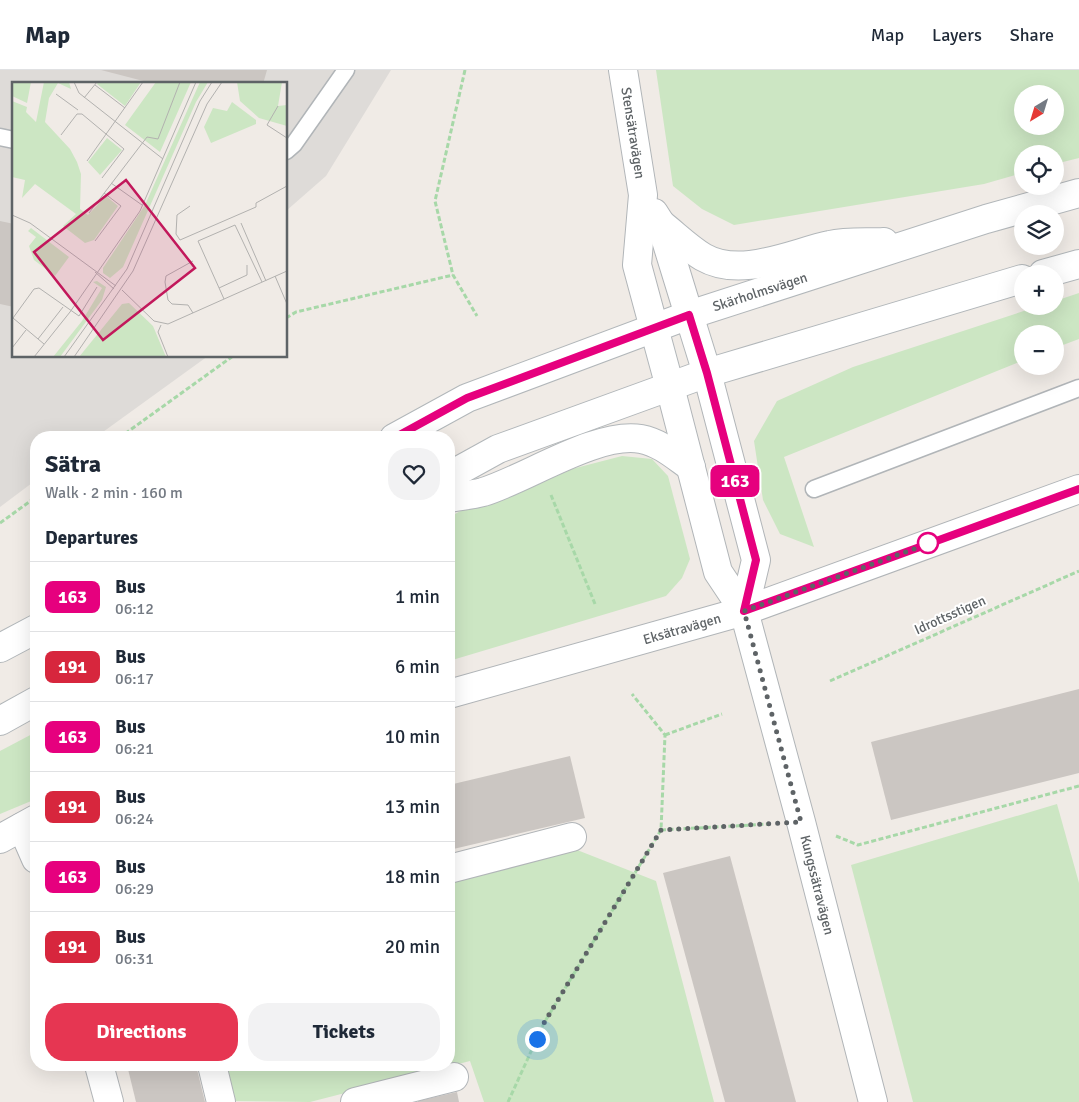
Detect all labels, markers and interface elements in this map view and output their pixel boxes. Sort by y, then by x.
text: Map [25,20,70,50]
text: Map [871,24,904,46]
text: Layers [932,24,982,46]
text: Share [1010,24,1054,46]
inset map [12,82,288,358]
north arrow [1014,85,1064,135]
map controls [1014,85,1064,375]
street label: Stensätravägen [617,86,649,180]
button: locate [1014,145,1064,195]
button: layers [1014,205,1064,255]
button: + [1014,265,1064,315]
street label: Skärholmsvägen [710,269,810,315]
button: − [1014,325,1064,375]
button: heart [388,448,440,500]
text: Sätra [45,449,101,479]
line badge: 163 [706,465,764,497]
text: 163 [720,470,750,492]
text: Walk · 2 min · 160 m [45,483,183,503]
text: Departures [45,526,138,550]
unlabelled marker [917,532,939,554]
text: Bus [115,575,146,599]
text: 1 min [395,585,440,609]
text: 163 [58,586,87,608]
street label: Idrottsstigen [912,592,988,638]
text: 06:12 [115,599,154,619]
street label: Eksätravägen [641,610,723,648]
text: Bus [115,645,146,669]
text: 6 min [395,655,440,679]
text: 191 [58,656,87,678]
text: 06:17 [115,669,154,689]
text: Bus [115,715,146,739]
text: 10 min [385,725,440,749]
text: 163 [58,726,87,748]
text: 06:21 [115,739,154,759]
text: Bus [115,785,146,809]
text: 13 min [385,795,440,819]
text: 191 [58,796,87,818]
text: 06:24 [115,809,154,829]
street label: Kungssätravägen [796,833,838,937]
text: Bus [115,855,146,879]
text: 18 min [385,865,440,889]
text: 163 [58,866,87,888]
text: 06:29 [115,879,154,899]
text: Bus [115,925,146,949]
text: 20 min [385,935,440,959]
text: 191 [58,936,87,958]
text: 06:31 [115,949,154,969]
button: Directions [45,1003,238,1061]
button: Tickets [248,1003,440,1061]
your location [525,1027,550,1052]

